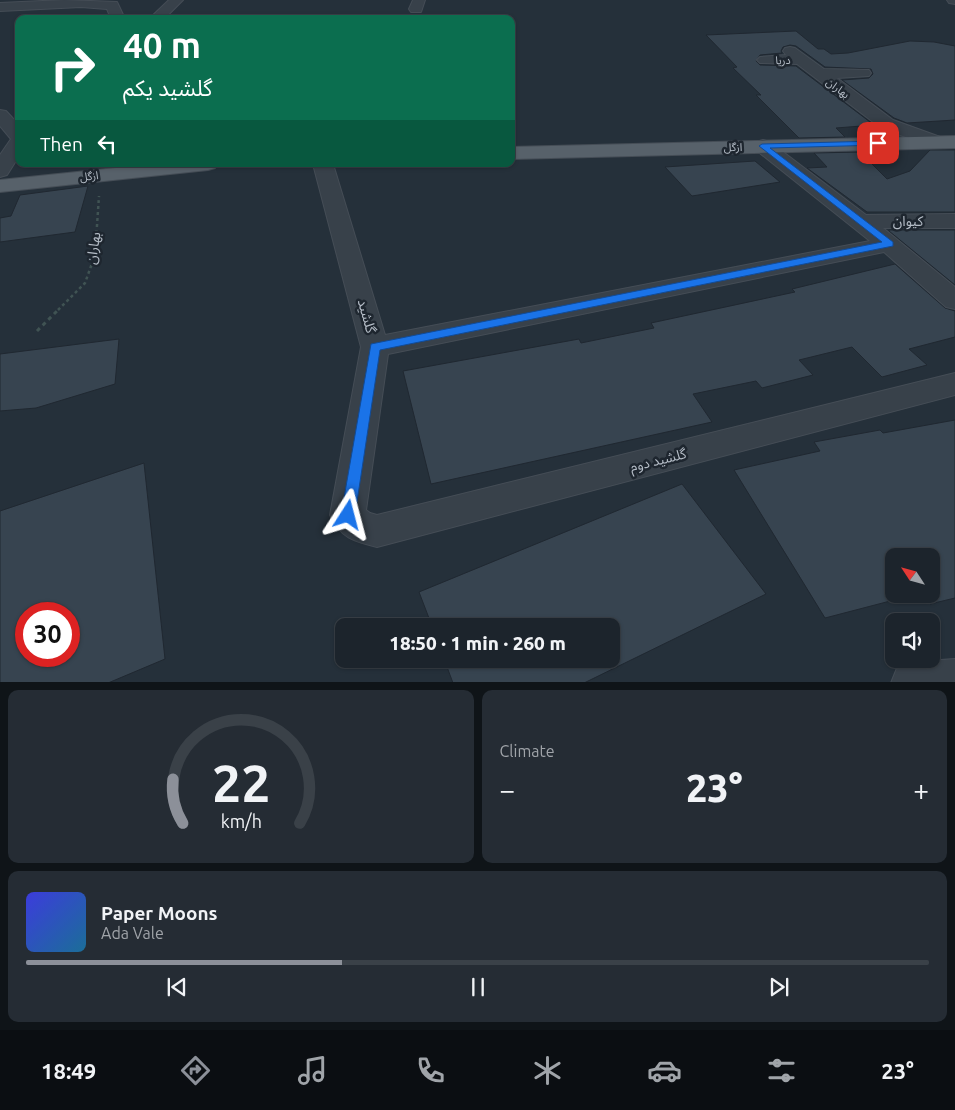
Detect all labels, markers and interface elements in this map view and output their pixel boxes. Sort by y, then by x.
text: 40 m [123,25,201,65]
icon: right [40,35,105,100]
street label: دریا [775,54,791,67]
text: گلشيد يكم [123,75,212,100]
street label: بهاران [824,75,852,101]
pin [857,122,899,164]
icon: arrive [864,129,892,157]
icon: left [93,130,121,158]
text: Then [40,133,83,155]
street label: ازگل [724,141,743,154]
street label: ازگل [79,169,99,184]
street label: کیوان [893,213,923,230]
street label: بهاران [83,230,104,266]
street label: گلشید [354,297,380,335]
street label: گلشيد دوم [628,445,689,478]
position arrow [321,488,373,540]
north arrow [885,548,940,602]
map controls [885,548,940,668]
speed limit sign: 30 [15,602,80,667]
button: sound [885,613,940,668]
text: 18:50 · 1 min · 260 m [389,632,566,654]
text: Climate [500,742,555,760]
text: 22 [211,754,270,812]
text: 23° [686,767,743,809]
text: − [500,774,515,805]
text: + [913,774,929,805]
text: km/h [220,811,261,831]
text: Paper Moons [101,902,218,924]
text: Ada Vale [101,924,164,942]
icon: previous [163,973,191,1001]
icon: pause [464,973,492,1001]
icon: next [765,973,793,1001]
icon: directions [178,1053,213,1088]
icon: music [295,1053,330,1088]
icon: phone [413,1053,448,1088]
icon: climate [530,1053,565,1088]
icon: car [647,1053,682,1088]
icon: filters [764,1053,799,1088]
text: 18:49 [41,1058,96,1083]
text: 23° [881,1058,914,1083]

